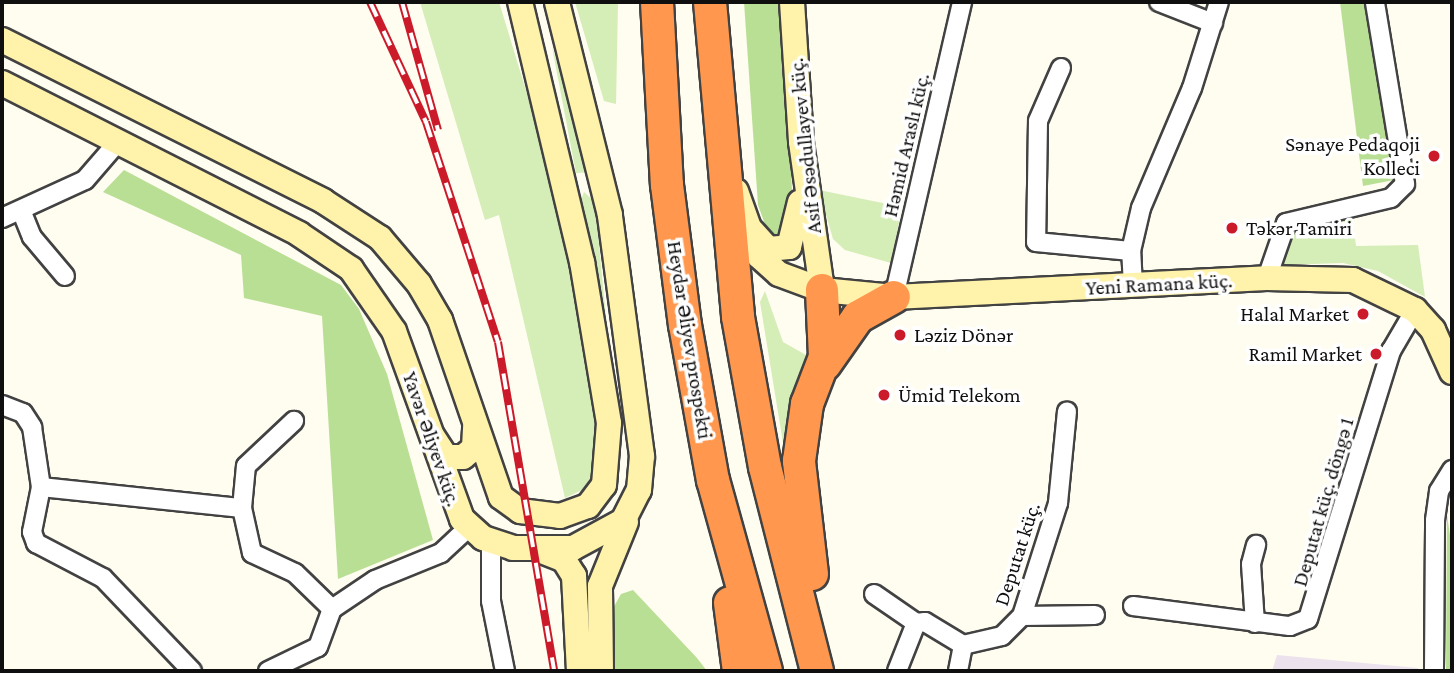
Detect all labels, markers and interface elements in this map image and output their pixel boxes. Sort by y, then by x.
street label: Asif Əsədullayev küç. [783,57,827,235]
street label: Həmid Araslı küç. [877,71,935,219]
place label: Sənaye Pedaqoji Kolleci [1285,131,1420,181]
marker: Sənaye Pedaqoji Kolleci [1426,148,1442,164]
place label: Təkər Tamiri [1246,215,1352,241]
marker: Təkər Tamiri [1224,220,1240,236]
street label: Heydər Əliyev prospekti [662,239,718,441]
street label: Yeni Ramana küç. [1085,268,1233,300]
place label: Halal Market [1240,301,1349,327]
marker: Halal Market [1355,306,1371,322]
place label: Ləziz Dönər [914,322,1014,348]
marker: Ləziz Dönər [892,327,908,343]
place label: Ramil Market [1248,341,1362,367]
marker: Ramil Market [1368,346,1384,362]
street label: Yavər Əliyev küç. [397,368,467,510]
place label: Ümid Telekom [898,382,1021,408]
marker: Ümid Telekom [876,387,892,403]
street label: Deputat küç. döngə 1 [1287,415,1359,589]
street label: Deputat küç. [988,499,1046,609]

